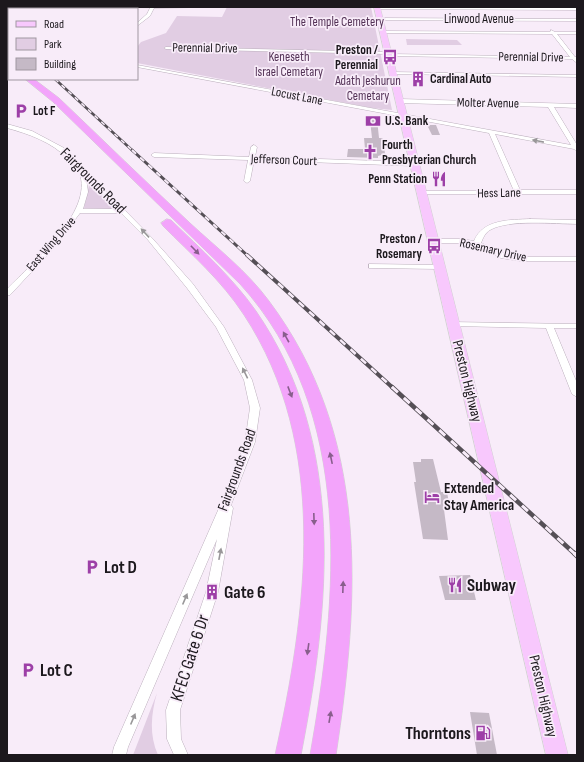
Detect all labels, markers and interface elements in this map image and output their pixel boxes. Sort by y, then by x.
legend [8,8,138,80]
street label: Linwood Avenue [444,11,514,27]
park label: The Temple Cemetery [290,14,384,30]
text: Road [44,17,64,32]
text: Park [44,37,62,52]
street label: Perennial Drive [172,39,238,57]
place label: Preston / Perennial [335,42,379,73]
bus stop icon: Preston / Perennial [381,48,399,66]
street label: Perennial Drive [498,48,564,66]
park label: Keneseth Israel Cemetary [255,49,323,80]
text: Building [44,57,76,72]
building icon: Cardinal Auto [409,70,427,88]
place label: Cardinal Auto [430,71,492,87]
park label: Adath Jeshurun Cemetary [334,73,401,104]
street label: Locust Lane [270,83,324,109]
street label: Molter Avenue [457,94,519,112]
parking icon: Lot F [12,102,30,120]
place label: Lot F [33,103,56,119]
bank icon: U.S. Bank [364,112,382,130]
place label: U.S. Bank [385,113,429,129]
place label: Fourth Presbyterian Church [382,137,476,168]
one-way arrow [532,138,544,144]
church icon: Fourth Presbyterian Church [361,143,379,161]
street label: Fairgrounds Road [56,144,130,218]
street label: Jefferson Court [250,151,317,169]
restaurant icon: Penn Station [430,170,448,188]
place label: Penn Station [368,171,427,187]
street label: Hess Lane [477,185,521,201]
street label: East Wing Drive [23,213,79,275]
one-way arrow [141,229,150,238]
place label: Preston / Rosemary [376,231,423,262]
street label: Rosemary Drive [458,235,528,265]
bus stop icon: Preston / Rosemary [425,237,443,255]
one-way arrow [190,245,200,255]
one-way arrow [283,331,290,343]
street label: Preston Highway [448,338,486,424]
one-way arrow [242,367,248,378]
one-way arrow [287,386,293,398]
street label: Fairgrounds Road [213,426,261,514]
one-way arrow [328,452,334,464]
place label: Extended Stay America [444,479,514,515]
hotel icon: Extended Stay America [423,488,441,506]
one-way arrow [311,513,317,526]
one-way arrow [217,548,223,560]
place label: Lot D [104,557,137,578]
parking icon: Lot D [83,558,101,576]
place label: Subway [467,575,517,596]
restaurant icon: Subway [446,576,464,594]
one-way arrow [339,581,346,593]
place label: Gate 6 [224,582,266,603]
building icon: Gate 6 [203,583,221,601]
one-way arrow [182,593,188,605]
street label: KFEC Gate 6 Dr [166,612,214,704]
one-way arrow [305,643,311,655]
street label: Preston Highway [524,653,562,739]
place label: Lot C [40,660,73,681]
parking icon: Lot C [19,661,37,679]
one-way arrow [327,711,333,723]
one-way arrow [130,713,136,724]
place label: Thorntons [405,723,471,744]
fuel station icon: Thorntons [474,724,492,742]

